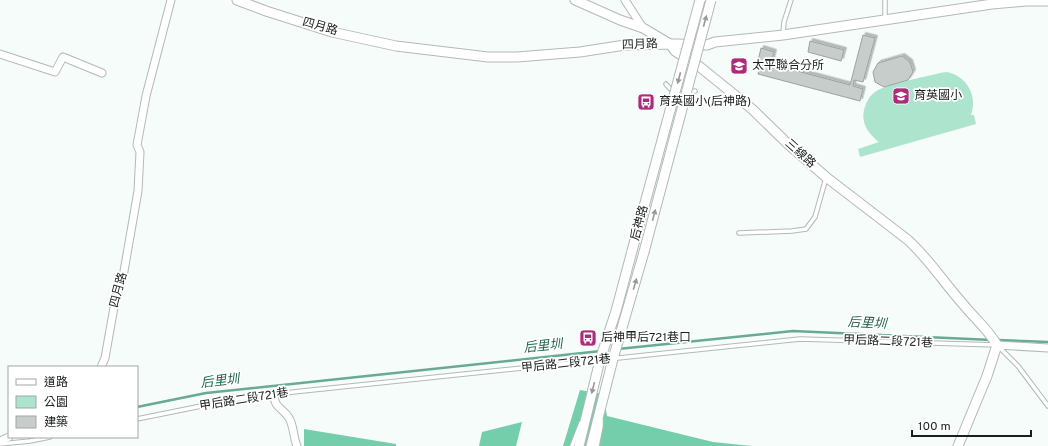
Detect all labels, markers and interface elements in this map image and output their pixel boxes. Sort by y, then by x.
street label: 四月路 [300,14,340,40]
one-way arrow [702,15,708,27]
street label: 四月路 [622,36,658,54]
school or university icon: 太平聯合分所 [729,56,749,76]
place label: 太平聯合分所 [752,58,824,74]
one-way arrow [675,72,681,84]
school or university icon: 育英國小 [891,86,911,106]
place label: 育英國小 [914,88,962,104]
bus stop icon: 育英國小(后神路) [636,92,656,112]
place label: 育英國小(后神路) [659,94,751,110]
street label: 三線路 [781,136,819,172]
street label: 后神路 [628,204,652,242]
one-way arrow [651,208,657,220]
street label: 四月路 [107,271,131,309]
one-way arrow [632,278,638,290]
water label: 后里圳 [847,315,889,333]
bus stop icon: 后神甲后721巷口 [578,328,598,348]
place label: 后神甲后721巷口 [601,330,691,346]
street label: 甲后路二段721巷 [843,332,933,352]
water label: 后里圳 [523,337,565,357]
street label: 甲后路二段721巷 [520,351,612,377]
legend [8,366,138,438]
water label: 后里圳 [200,371,242,392]
text: 道路 [44,375,68,391]
one-way arrow [590,382,596,394]
street label: 甲后路二段721巷 [198,385,290,415]
text: 公園 [44,395,68,411]
scale bar [912,412,1031,438]
text: 建築 [44,415,68,431]
text: 100 m [918,419,951,435]

